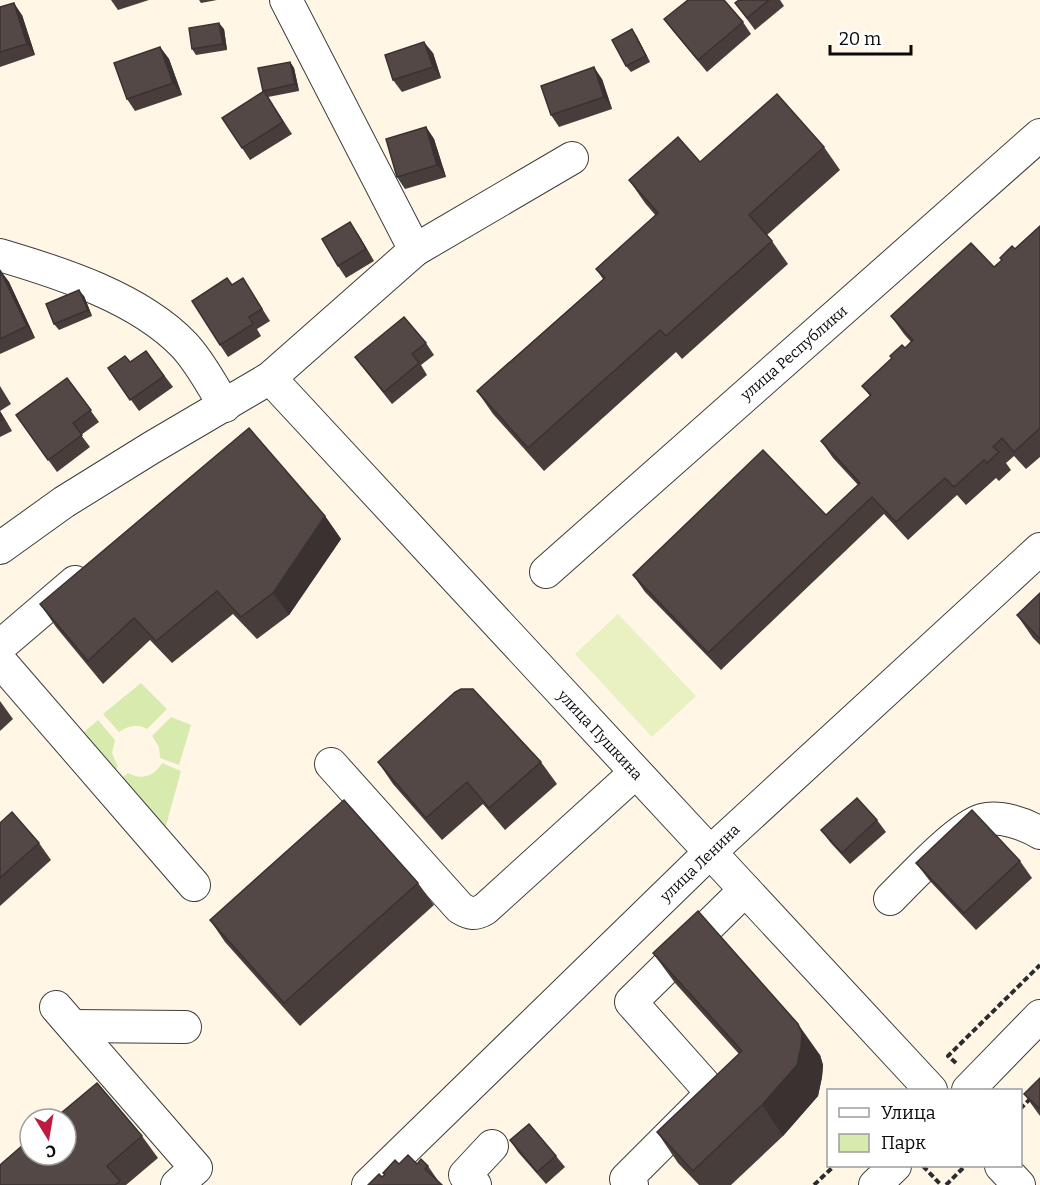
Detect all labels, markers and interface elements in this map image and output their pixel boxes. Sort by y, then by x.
scale bar [830,18,911,56]
text: 20 m [839,28,881,50]
street label: улица Республики [736,302,851,405]
street label: улица Пушкина [553,686,646,784]
street label: улица Ленина [656,820,744,906]
legend [827,1089,1022,1167]
text: Улица [881,1102,936,1124]
north arrow [18,1107,78,1167]
text: Парк [881,1132,926,1154]
text: С [44,1141,58,1162]

